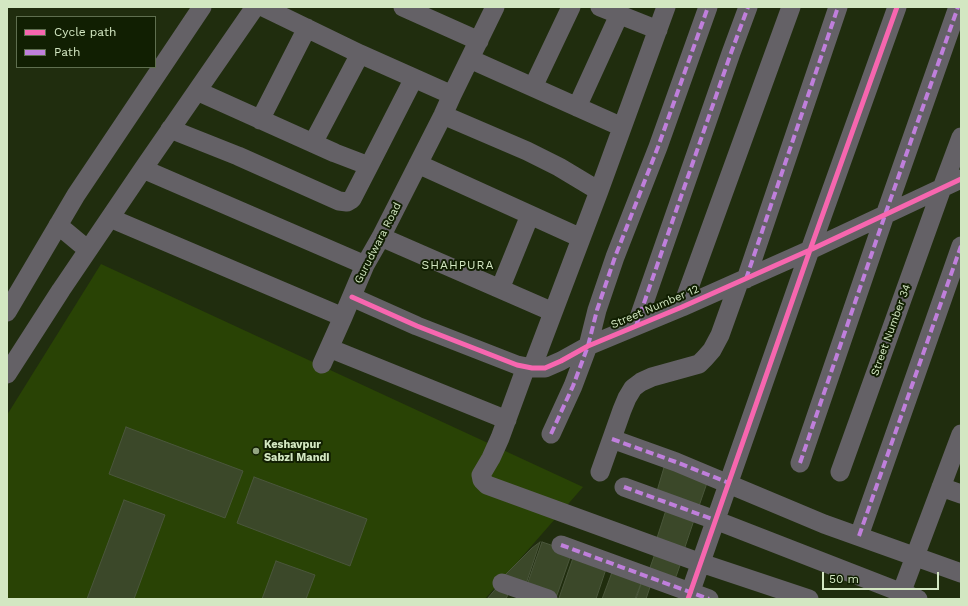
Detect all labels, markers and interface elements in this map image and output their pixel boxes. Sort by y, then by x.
legend [16,16,156,68]
text: Cycle path [54,25,116,39]
text: Path [54,45,80,59]
street label: Gurudwara Road [352,200,404,286]
district label: SHAHPURA [422,258,494,272]
street label: Street Number 34 [868,282,914,378]
street label: Street Number 12 [609,283,701,331]
place label: Keshavpur Sabzi Mandi [264,438,330,464]
marker: Keshavpur Sabzi Mandi [251,446,261,456]
scale bar [824,564,941,590]
text: 50 m [829,572,859,586]

